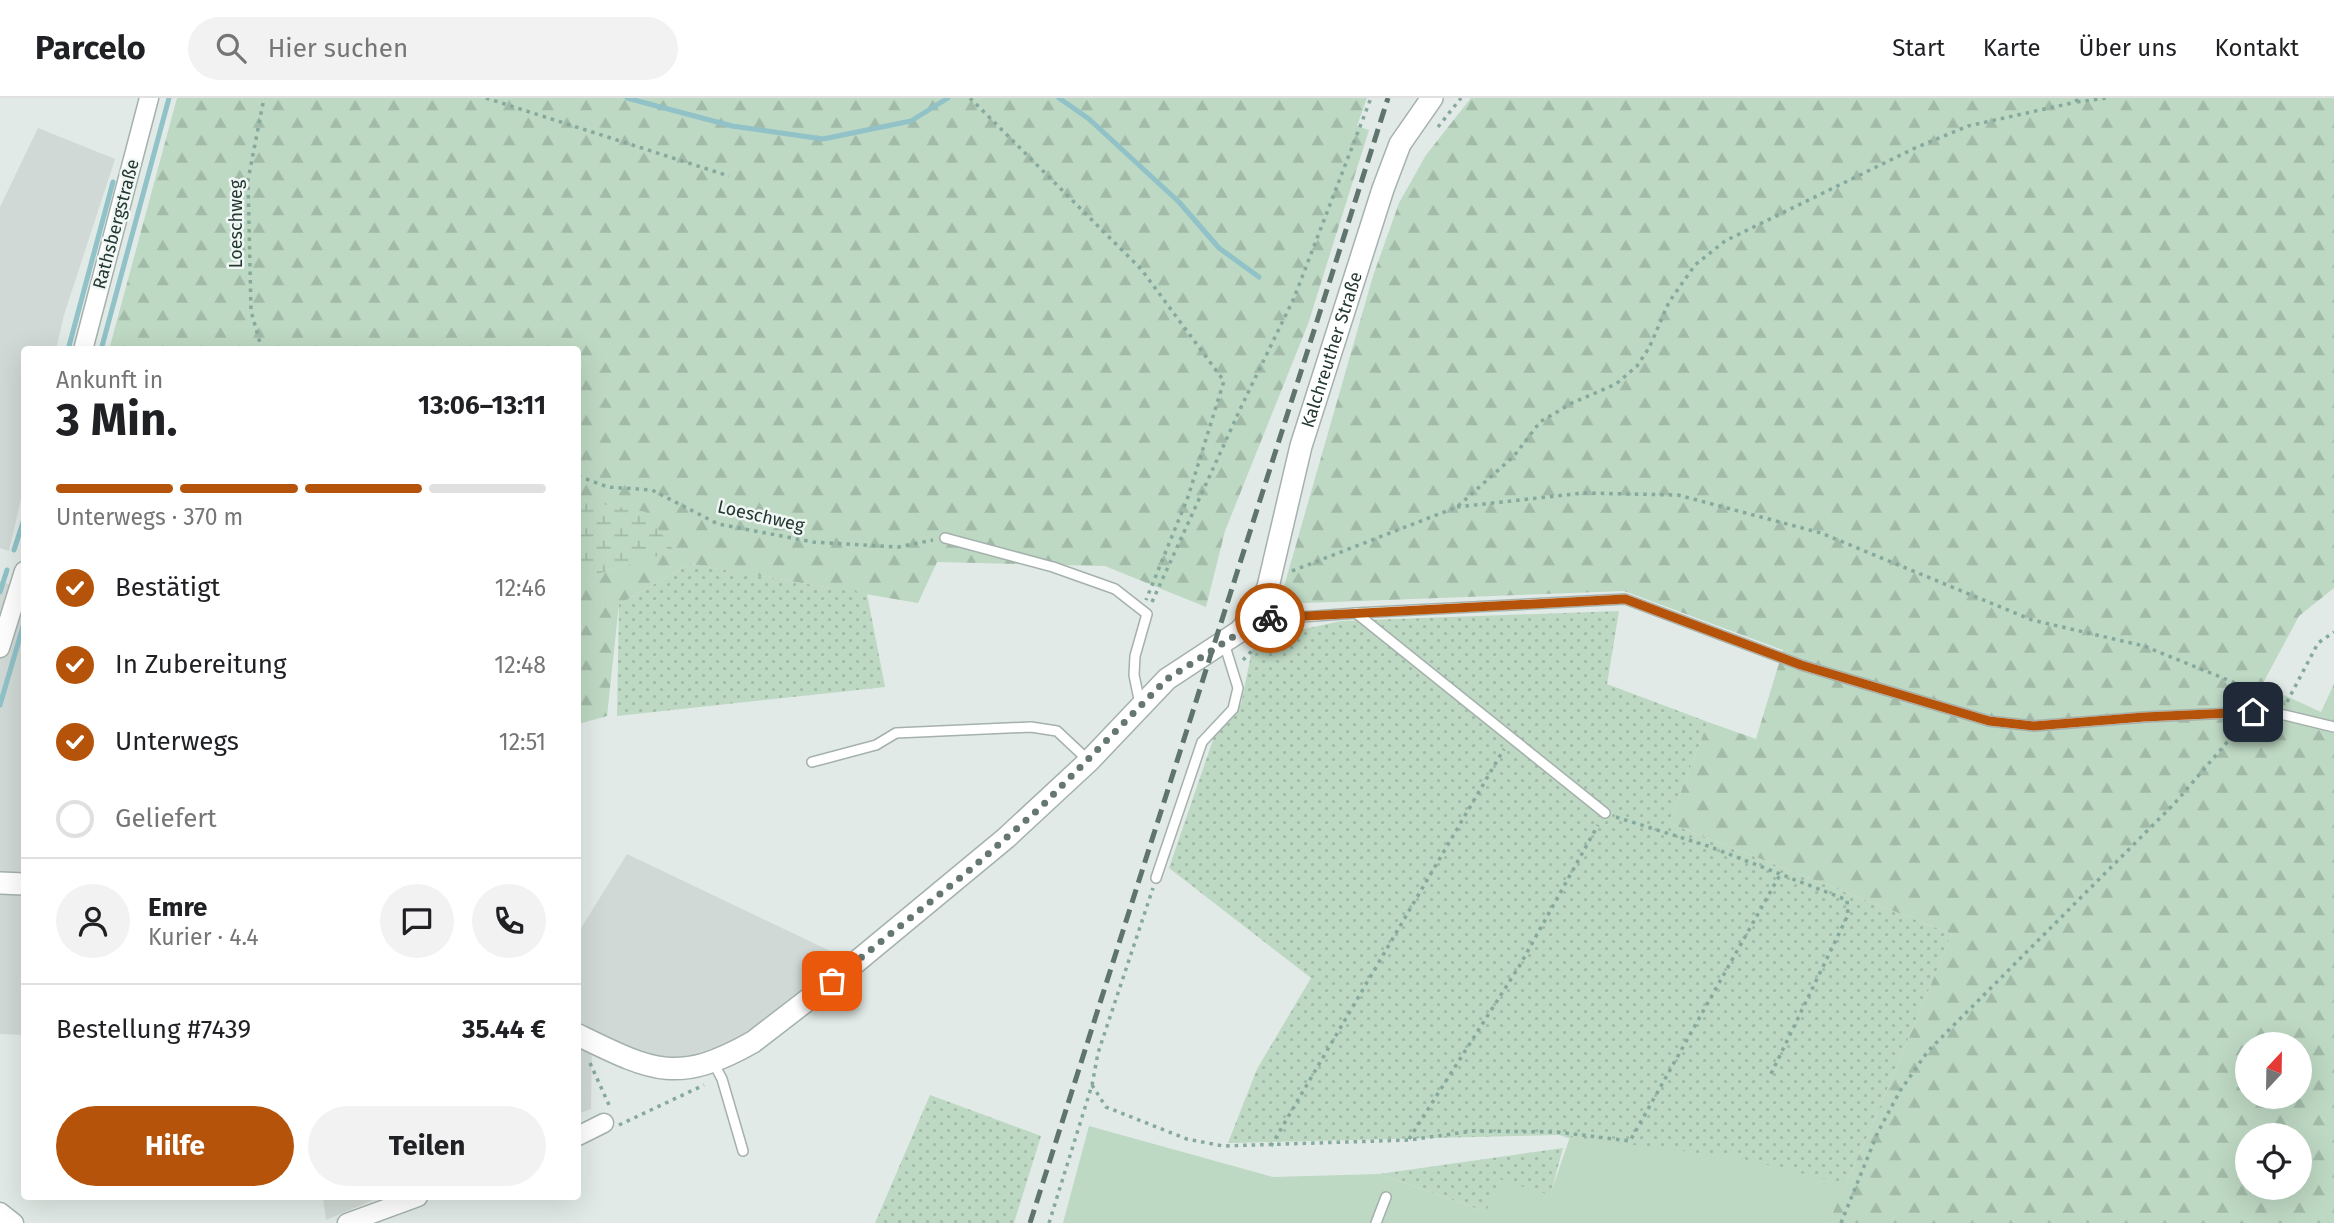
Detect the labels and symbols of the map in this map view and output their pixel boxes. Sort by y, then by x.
street label: Rathsbergstraße [88,156,144,292]
street label: Loeschweg [225,179,247,268]
street label: Kalchreuther Straße [1296,269,1367,431]
street label: Loeschweg [715,495,807,537]
courier [1235,583,1305,653]
pin [2223,682,2283,742]
pin [802,951,862,1011]
north arrow [2235,1032,2312,1110]

